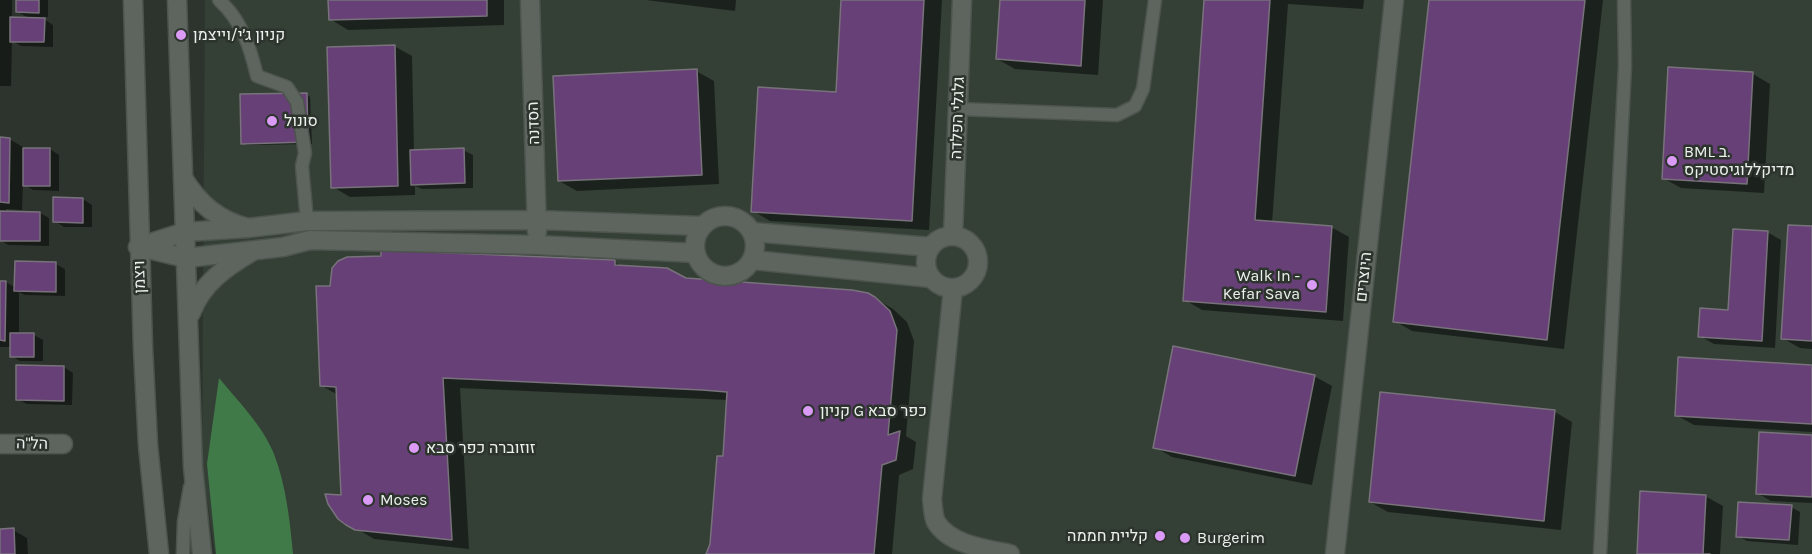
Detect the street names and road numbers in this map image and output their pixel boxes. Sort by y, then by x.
street label: גלגלי הפלדה [947,76,969,160]
street label: הסדנה [524,101,544,145]
street label: היוצרים [1352,251,1376,303]
street label: ויצמן [130,260,150,294]
street label: הל"ה [16,434,48,454]

